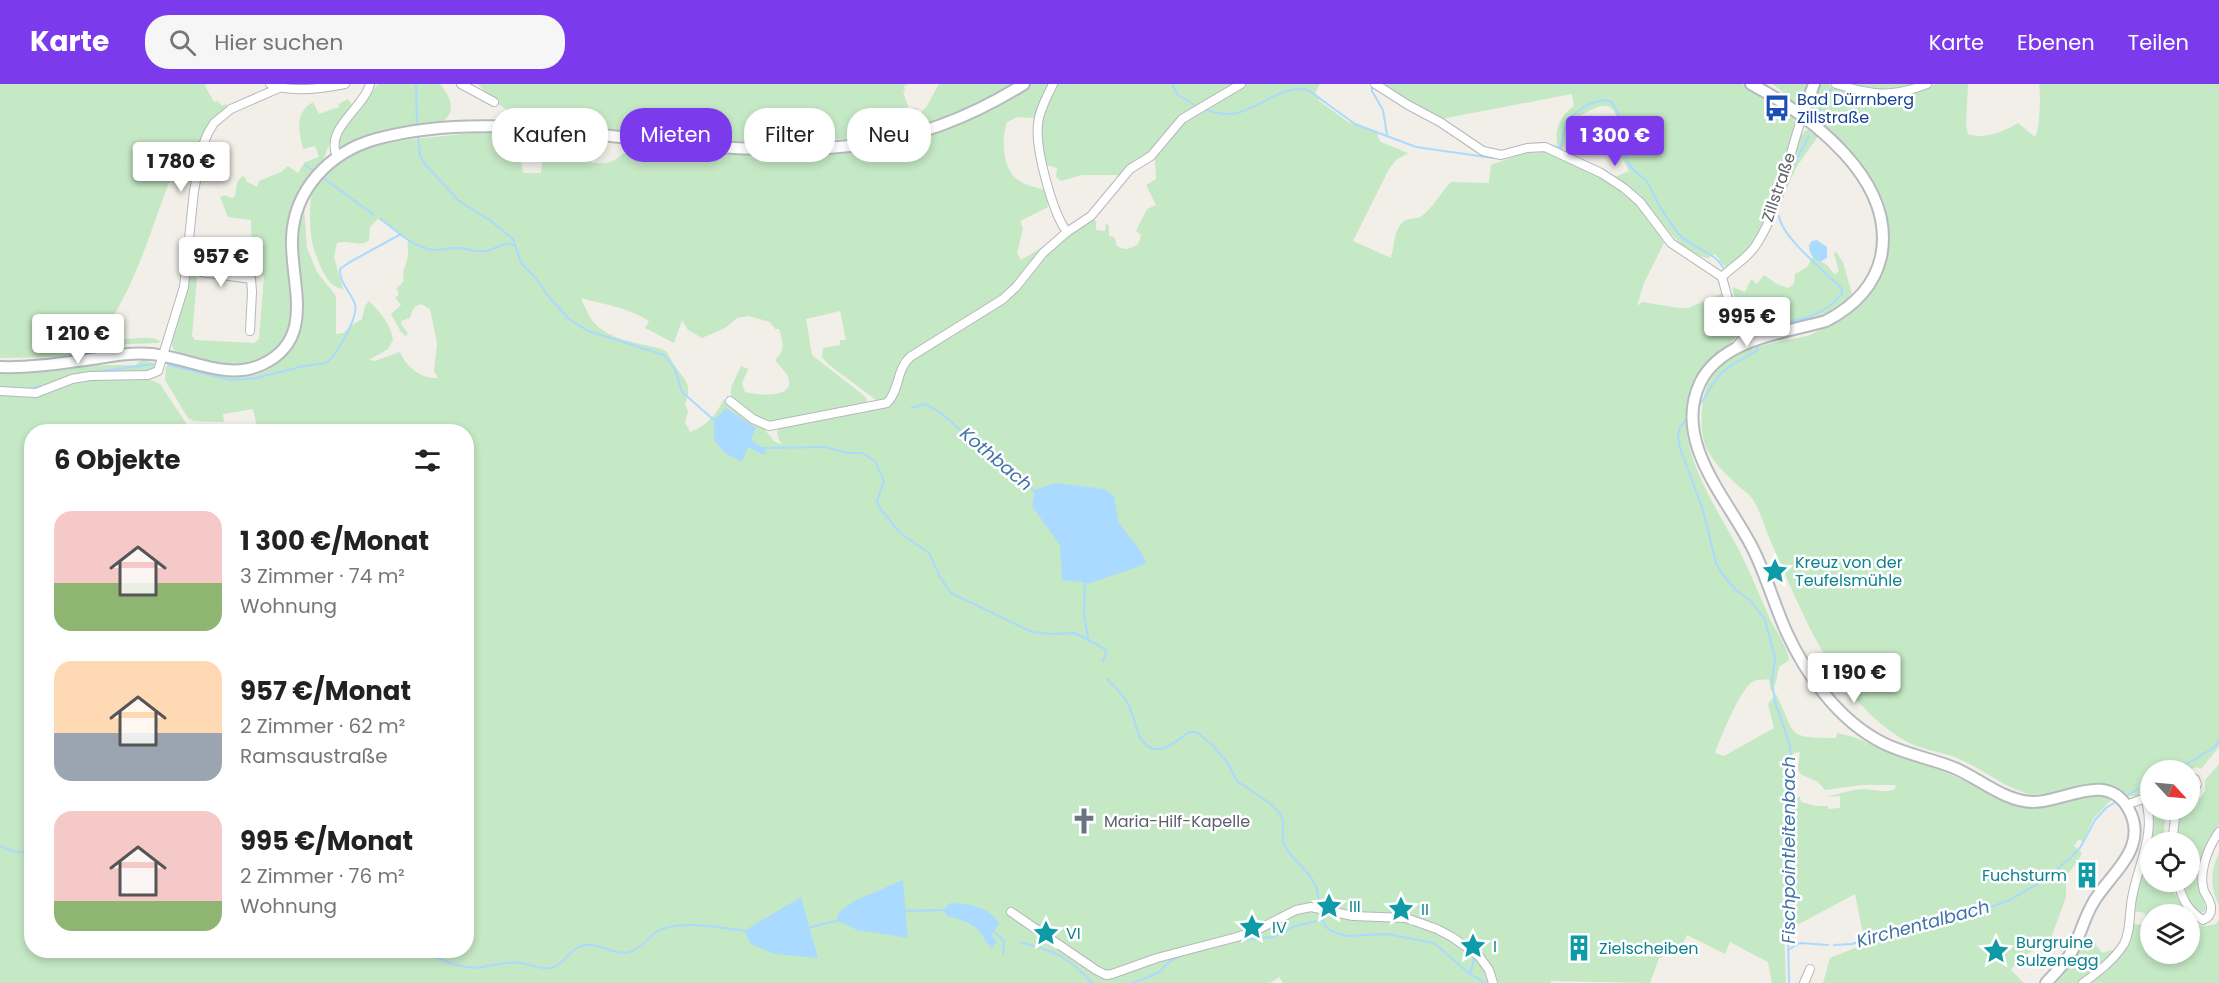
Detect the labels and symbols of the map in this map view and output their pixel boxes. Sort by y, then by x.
place label: Bad Dürrnberg Zillstraße [1797,88,1914,129]
bus stop icon: Bad Dürrnberg Zillstraße [1762,93,1792,123]
pin: 1 300 € [1560,116,1670,167]
pin: 1 780 € [126,142,236,193]
street label: Zillstraße [1756,149,1801,225]
pin: 957 € [179,237,263,288]
pin: 995 € [1705,297,1789,348]
pin: 1 210 € [23,314,133,365]
water label: Kothbach [955,421,1038,496]
place label: Kreuz von der Teufelsmühle [1795,551,1903,592]
place icon: Kreuz von der Teufelsmühle [1760,556,1790,586]
pin: 1 190 € [1799,653,1909,704]
water label: Fischpointleitenbach [1776,756,1801,944]
north arrow [2140,760,2200,820]
church icon: Maria-Hilf-Kapelle [1069,806,1099,836]
place label: Maria-Hilf-Kapelle [1104,810,1250,833]
building icon: Fuchsturm [2072,860,2102,890]
place label: Fuchsturm [1982,864,2067,887]
place icon: III [1314,891,1344,921]
place icon: II [1386,894,1416,924]
water label: Kirchentalbach [1853,894,1992,953]
place label: III [1349,895,1361,918]
place label: II [1421,898,1429,921]
place icon: IV [1237,912,1267,942]
place label: IV [1272,916,1287,939]
place icon: VI [1031,918,1061,948]
place label: VI [1066,922,1081,945]
place icon: I [1458,931,1488,961]
place label: Burgruine Sulzenegg [2016,931,2099,972]
building icon: Zielscheiben [1564,933,1594,963]
place label: I [1493,935,1497,958]
place icon: Burgruine Sulzenegg [1981,936,2011,966]
place label: Zielscheiben [1599,937,1699,960]

